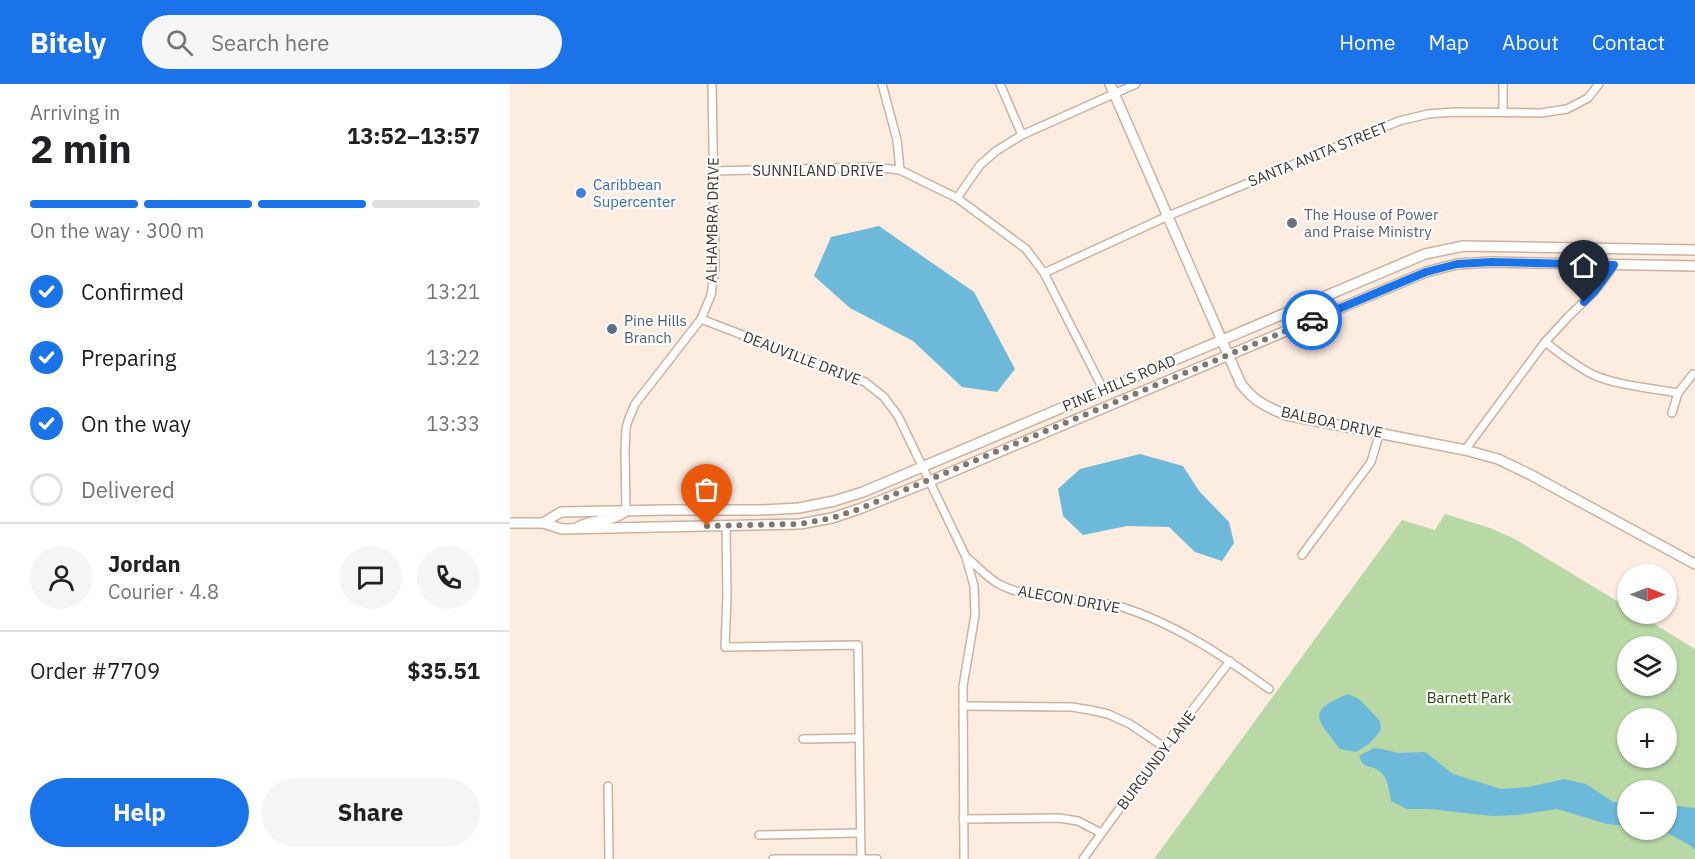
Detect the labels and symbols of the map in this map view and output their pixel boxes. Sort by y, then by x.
street label: SANTA ANITA STREET [1245,117,1391,191]
street label: ALHAMBRA DRIVE [701,157,723,283]
street label: SUNNILAND DRIVE [752,161,884,180]
place label: Caribbean Supercenter [593,175,676,211]
marker: Caribbean Supercenter [574,186,588,200]
place label: The House of Power and Praise Ministry [1304,205,1439,241]
marker: The House of Power and Praise Ministry [1285,216,1299,230]
pin [1558,240,1609,302]
courier [1282,290,1342,350]
place label: Pine Hills Branch [624,311,687,347]
marker: Pine Hills Branch [605,322,619,336]
street label: DEAUVILLE DRIVE [741,327,863,389]
street label: PINE HILLS ROAD [1059,351,1179,415]
street label: BALBOA DRIVE [1279,402,1385,442]
pin [681,464,732,526]
north arrow [1617,564,1677,624]
street label: ALECON DRIVE [1016,581,1122,617]
park label: Barnett Park [1427,688,1511,707]
street label: BURGUNDY LANE [1112,707,1200,813]

